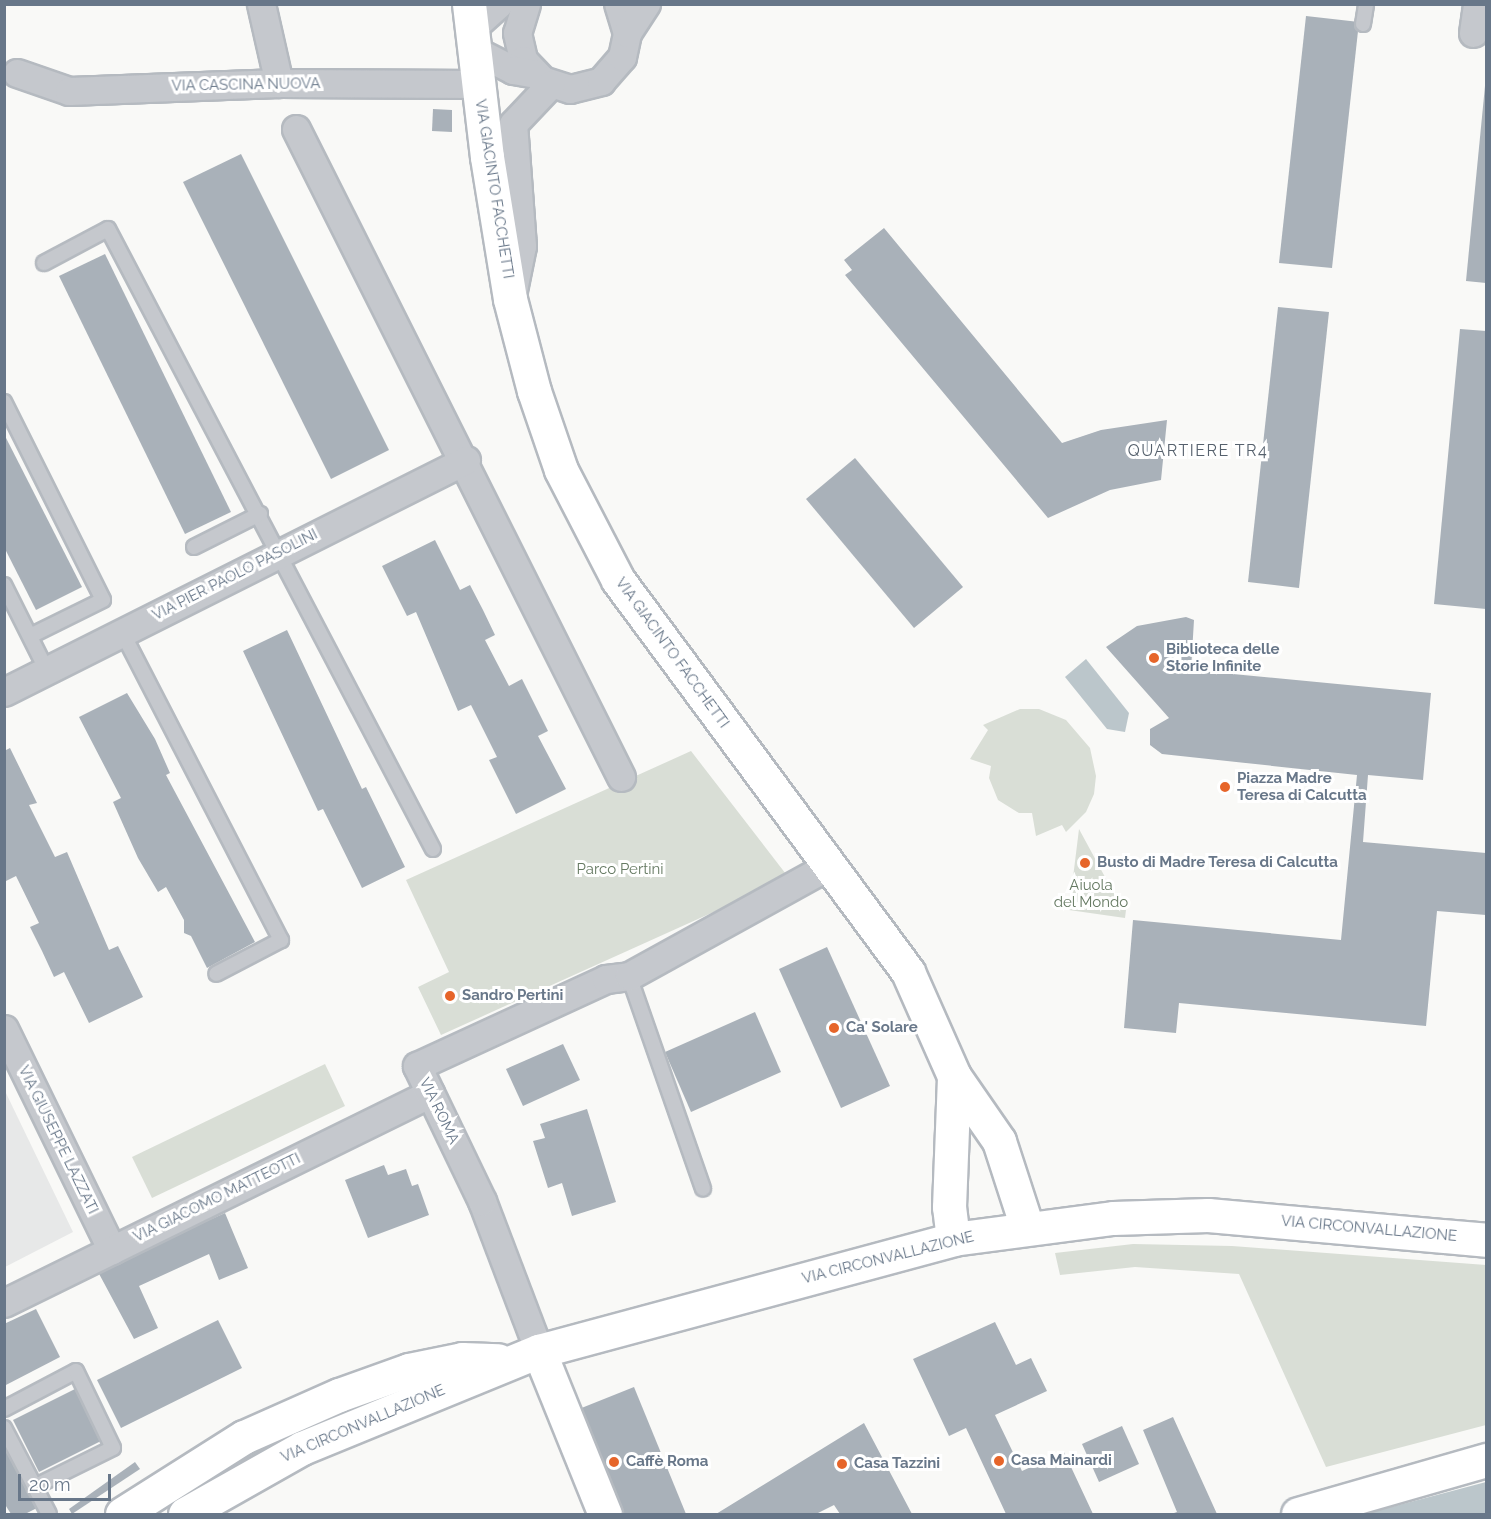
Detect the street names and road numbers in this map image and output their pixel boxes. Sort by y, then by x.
street label: VIA CASCINA NUOVA [171,75,321,95]
street label: VIA GIACINTO FACCHETTI [471,98,517,280]
street label: VIA PIER PAOLO PASOLINI [149,525,321,625]
street label: VIA GIACINTO FACCHETTI [611,574,733,732]
street label: VIA GIUSEPPE LAZZATI [14,1063,102,1217]
street label: VIA ROMA [415,1075,463,1147]
street label: VIA GIACOMO MATTEOTTI [130,1150,304,1246]
street label: VIA CIRCONVALLAZIONE [1280,1212,1458,1246]
street label: VIA CIRCONVALLAZIONE [800,1228,976,1288]
street label: VIA CIRCONVALLAZIONE [278,1381,448,1467]

